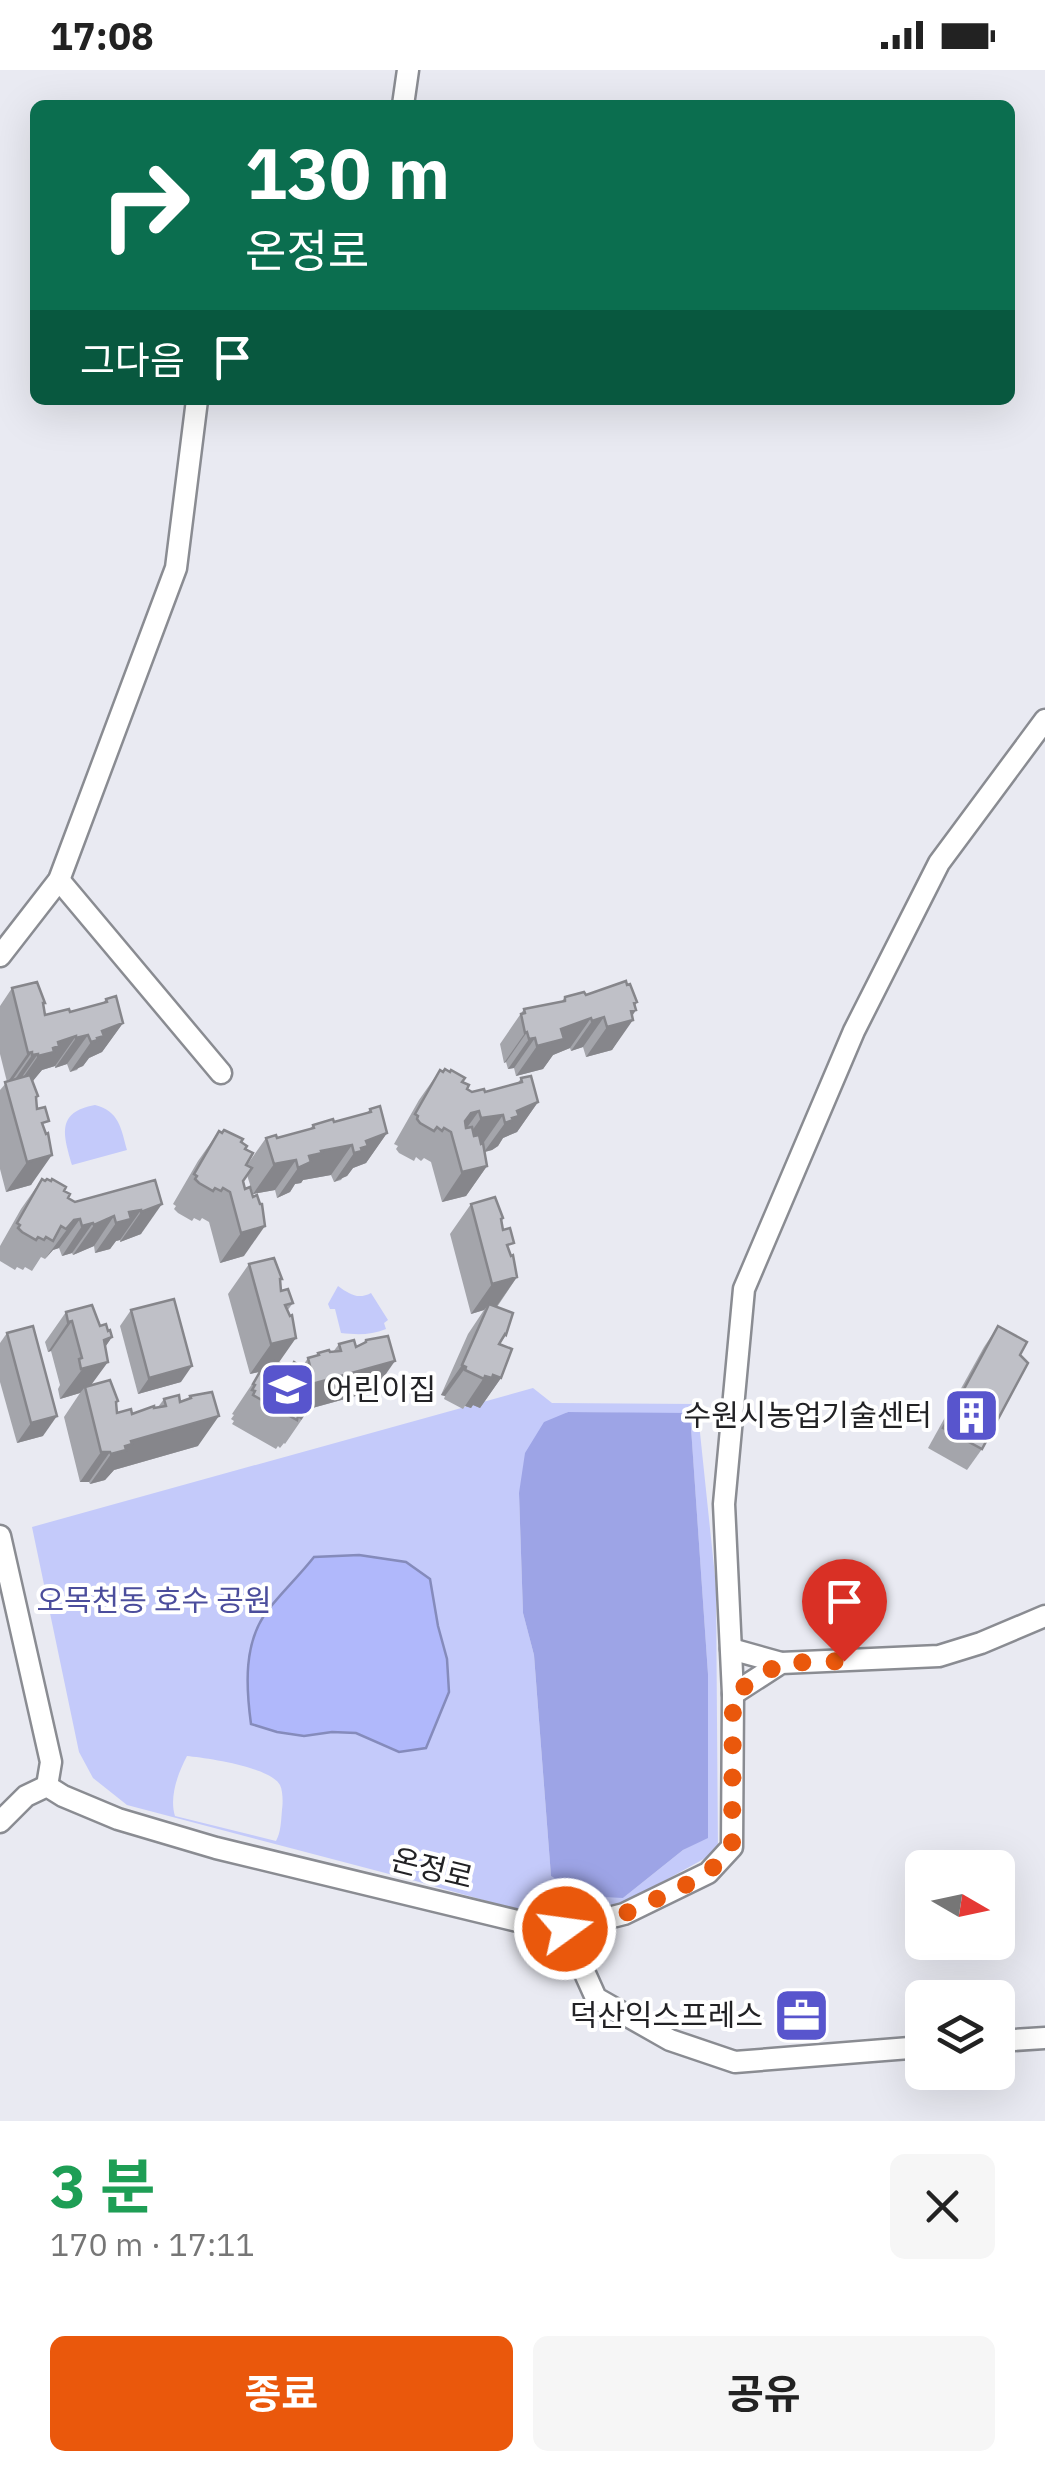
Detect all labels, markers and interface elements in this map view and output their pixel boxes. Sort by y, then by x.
text: 17:08 [50,11,154,60]
text: 130 m [245,127,450,218]
icon: right [80,140,210,270]
text: 온정로 [245,221,369,279]
icon: arrive [205,330,260,385]
text: 그다음 [80,335,185,384]
school or university icon: 어린이집 [257,1360,317,1420]
place label: 어린이집 [326,1369,436,1408]
building icon: 수원시농업기술센터 [941,1386,1001,1446]
place label: 수원시농업기술센터 [684,1395,932,1434]
pin [802,1559,887,1662]
icon: arrive [817,1574,872,1629]
park label: 오목천동 호수 공원 [37,1580,271,1619]
street label: 온정로 [387,1839,477,1896]
north arrow [905,1850,1015,1960]
map controls [905,1850,1015,2090]
position arrow [513,1877,617,1981]
button: layers [905,1980,1015,2090]
office icon: 덕산익스프레스 [772,1986,832,2046]
place label: 덕산익스프레스 [570,1995,763,2034]
text: 3 분 [50,2146,155,2225]
button: close [890,2154,995,2259]
text: 170 m · 17:11 [50,2223,255,2265]
button: 종료 [50,2336,513,2451]
button: 공유 [533,2336,995,2451]

